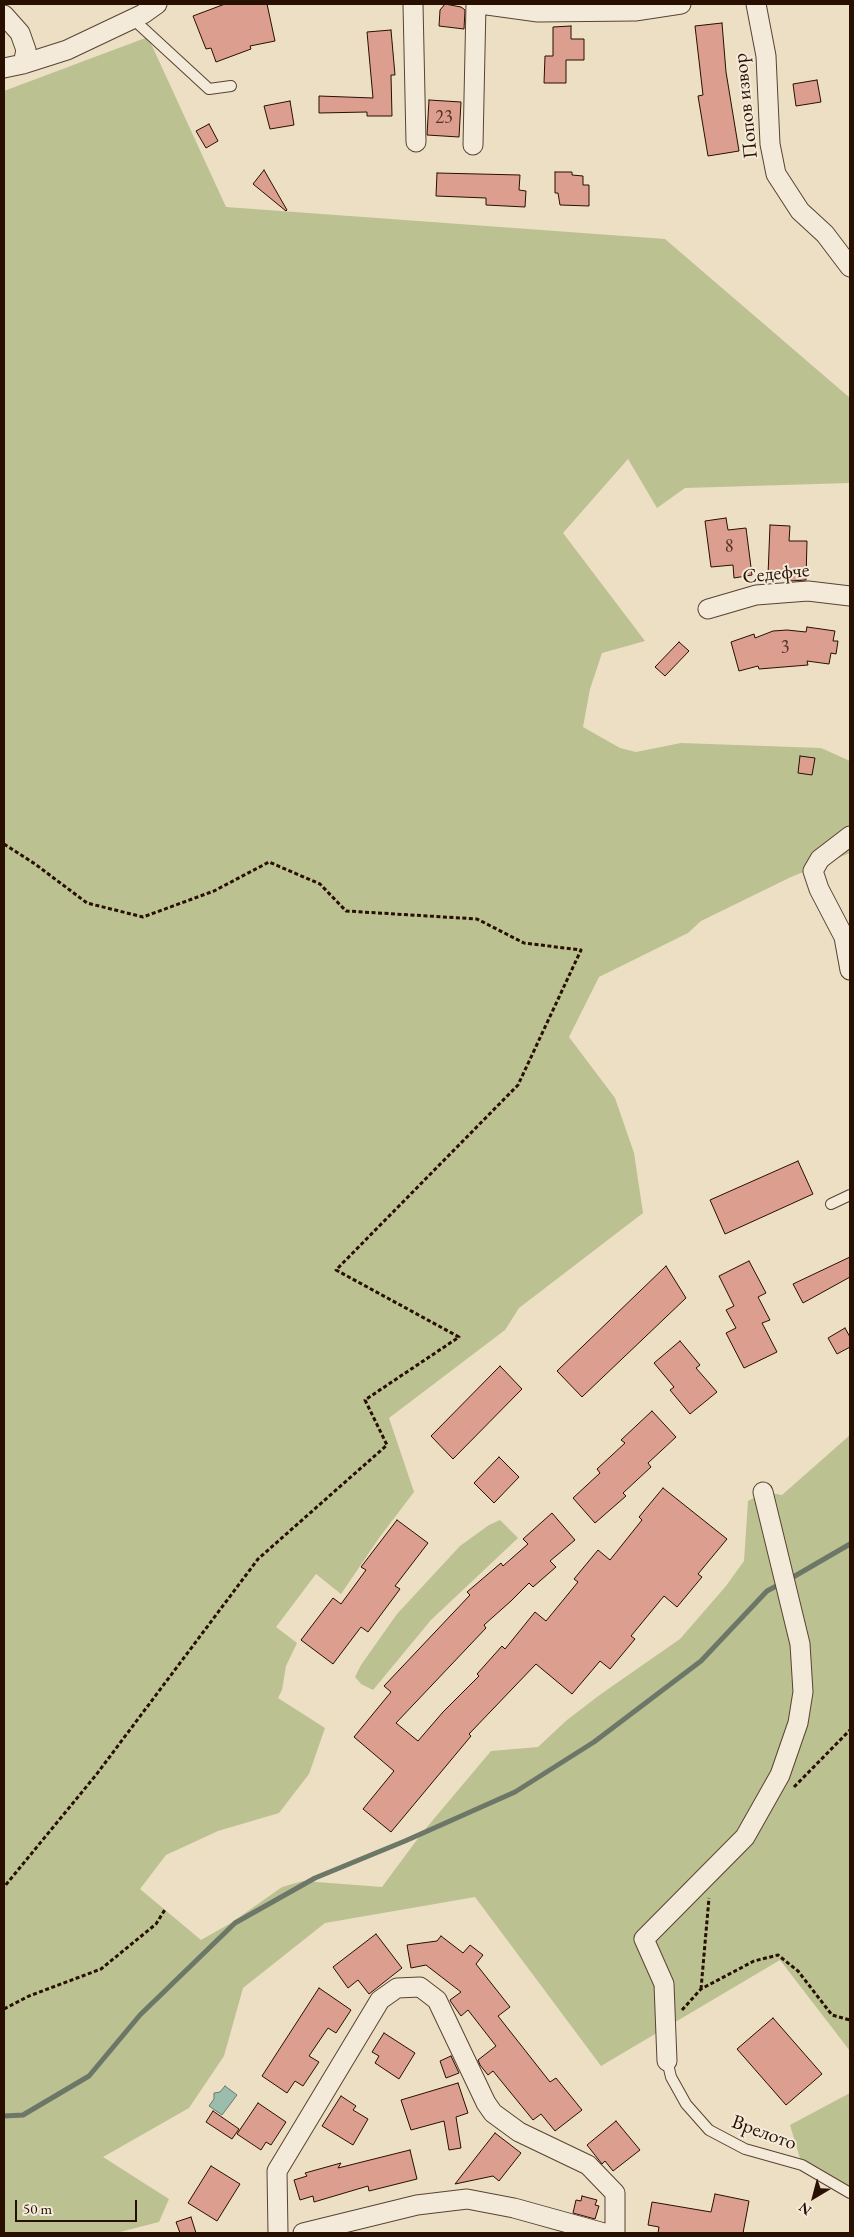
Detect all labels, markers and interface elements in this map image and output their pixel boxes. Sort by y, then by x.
street label: Попов извор [729,52,763,160]
house number: 23 [435,107,453,129]
house number: 8 [725,536,733,558]
street label: Седефче [741,559,811,589]
house number: 3 [781,637,789,659]
street label: Врелото [728,2110,800,2156]
north arrow [789,2172,839,2222]
scale bar [18,2190,140,2222]
text: N [795,2198,815,2220]
text: 50 m [23,2199,52,2218]

